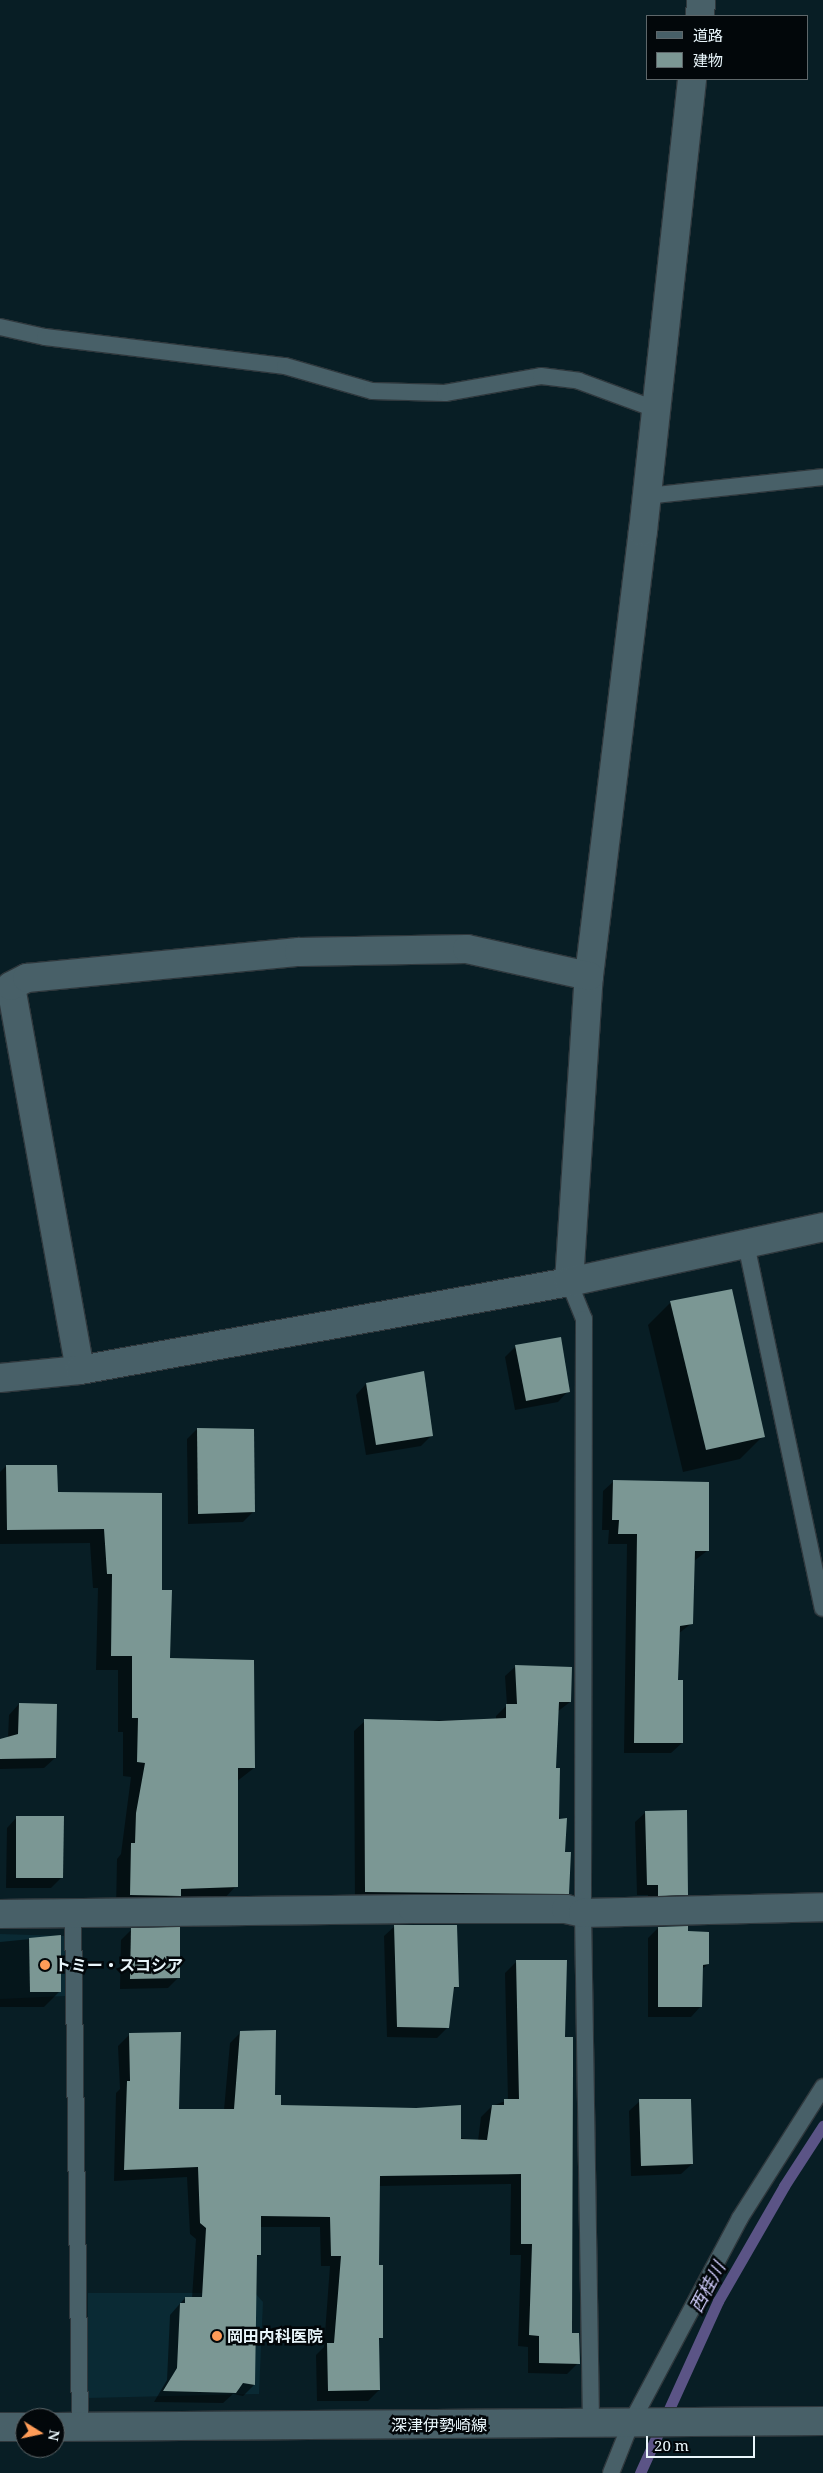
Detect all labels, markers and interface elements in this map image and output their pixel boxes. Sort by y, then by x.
legend [646,15,808,80]
text: 道路 [693,25,723,45]
text: 建物 [693,50,723,70]
place label: トミー・スコシア [55,1955,183,1975]
marker: トミー・スコシア [39,1959,51,1971]
water label: 西桂川 [685,2258,729,2316]
place label: 岡田内科医院 [227,2326,323,2346]
marker: 岡田内科医院 [211,2330,223,2342]
north arrow [15,2408,65,2458]
street label: 深津伊勢崎線 [391,2415,487,2435]
scale bar [648,2426,757,2458]
text: N [44,2428,65,2443]
text: 20 m [654,2435,689,2455]

